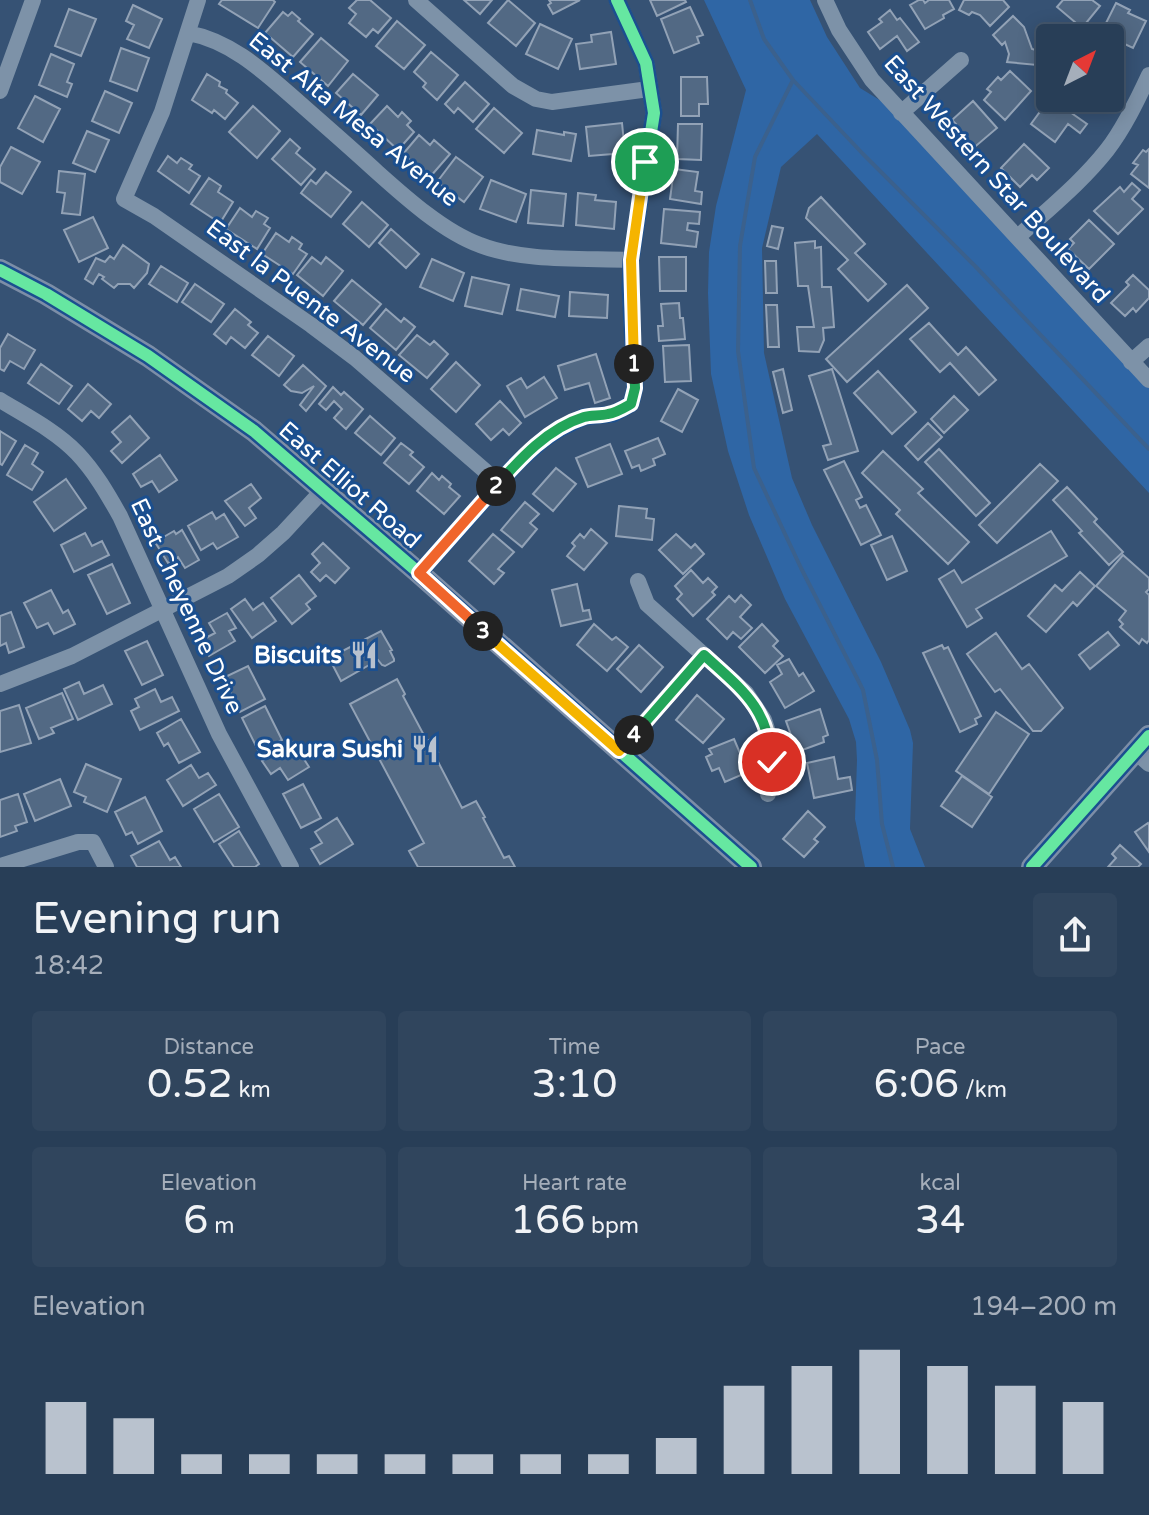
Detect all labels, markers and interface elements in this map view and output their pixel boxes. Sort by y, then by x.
north arrow [1036,24,1124,112]
map controls [1036,24,1124,112]
street label: East Alta Mesa Avenue [243,26,464,213]
street label: East Western Star Boulevard [878,49,1116,309]
pin [611,128,679,196]
icon: arrive [623,140,667,184]
street label: East la Puente Avenue [200,213,421,390]
pin: 1 [614,344,654,384]
text: 1 [627,351,641,377]
street label: East Elliot Road [273,416,427,555]
pin: 2 [476,466,516,506]
text: 2 [489,473,503,499]
street label: East Cheyenne Drive [124,494,249,719]
pin: 3 [463,611,503,651]
text: 3 [476,618,490,644]
restaurant icon: Biscuits [349,640,379,670]
place label: Biscuits [254,641,342,670]
pin: 4 [614,715,654,755]
text: 4 [627,722,641,748]
pin [738,728,806,796]
restaurant icon: Sakura Sushi [410,734,440,764]
place label: Sakura Sushi [257,735,403,764]
icon: check [750,740,794,784]
text: Evening run [32,893,281,946]
button: share [1033,893,1117,977]
text: 18:42 [32,950,104,981]
text: Distance [164,1034,254,1060]
text: Time [549,1034,600,1060]
text: Pace [915,1034,965,1060]
text: 0.52 [147,1060,233,1108]
text: 3:10 [532,1060,617,1108]
text: 6:06 [873,1060,959,1108]
text: km [233,1077,271,1103]
text: /km [959,1077,1007,1103]
text: Elevation [161,1170,257,1196]
text: Heart rate [522,1170,627,1196]
text: kcal [919,1170,961,1196]
text: 6 [183,1196,208,1244]
text: 166 [510,1196,585,1244]
text: 34 [915,1196,965,1244]
text: m [208,1213,234,1239]
text: bpm [585,1213,639,1239]
text: Elevation [32,1291,146,1322]
text: 194–200 m [970,1291,1117,1322]

